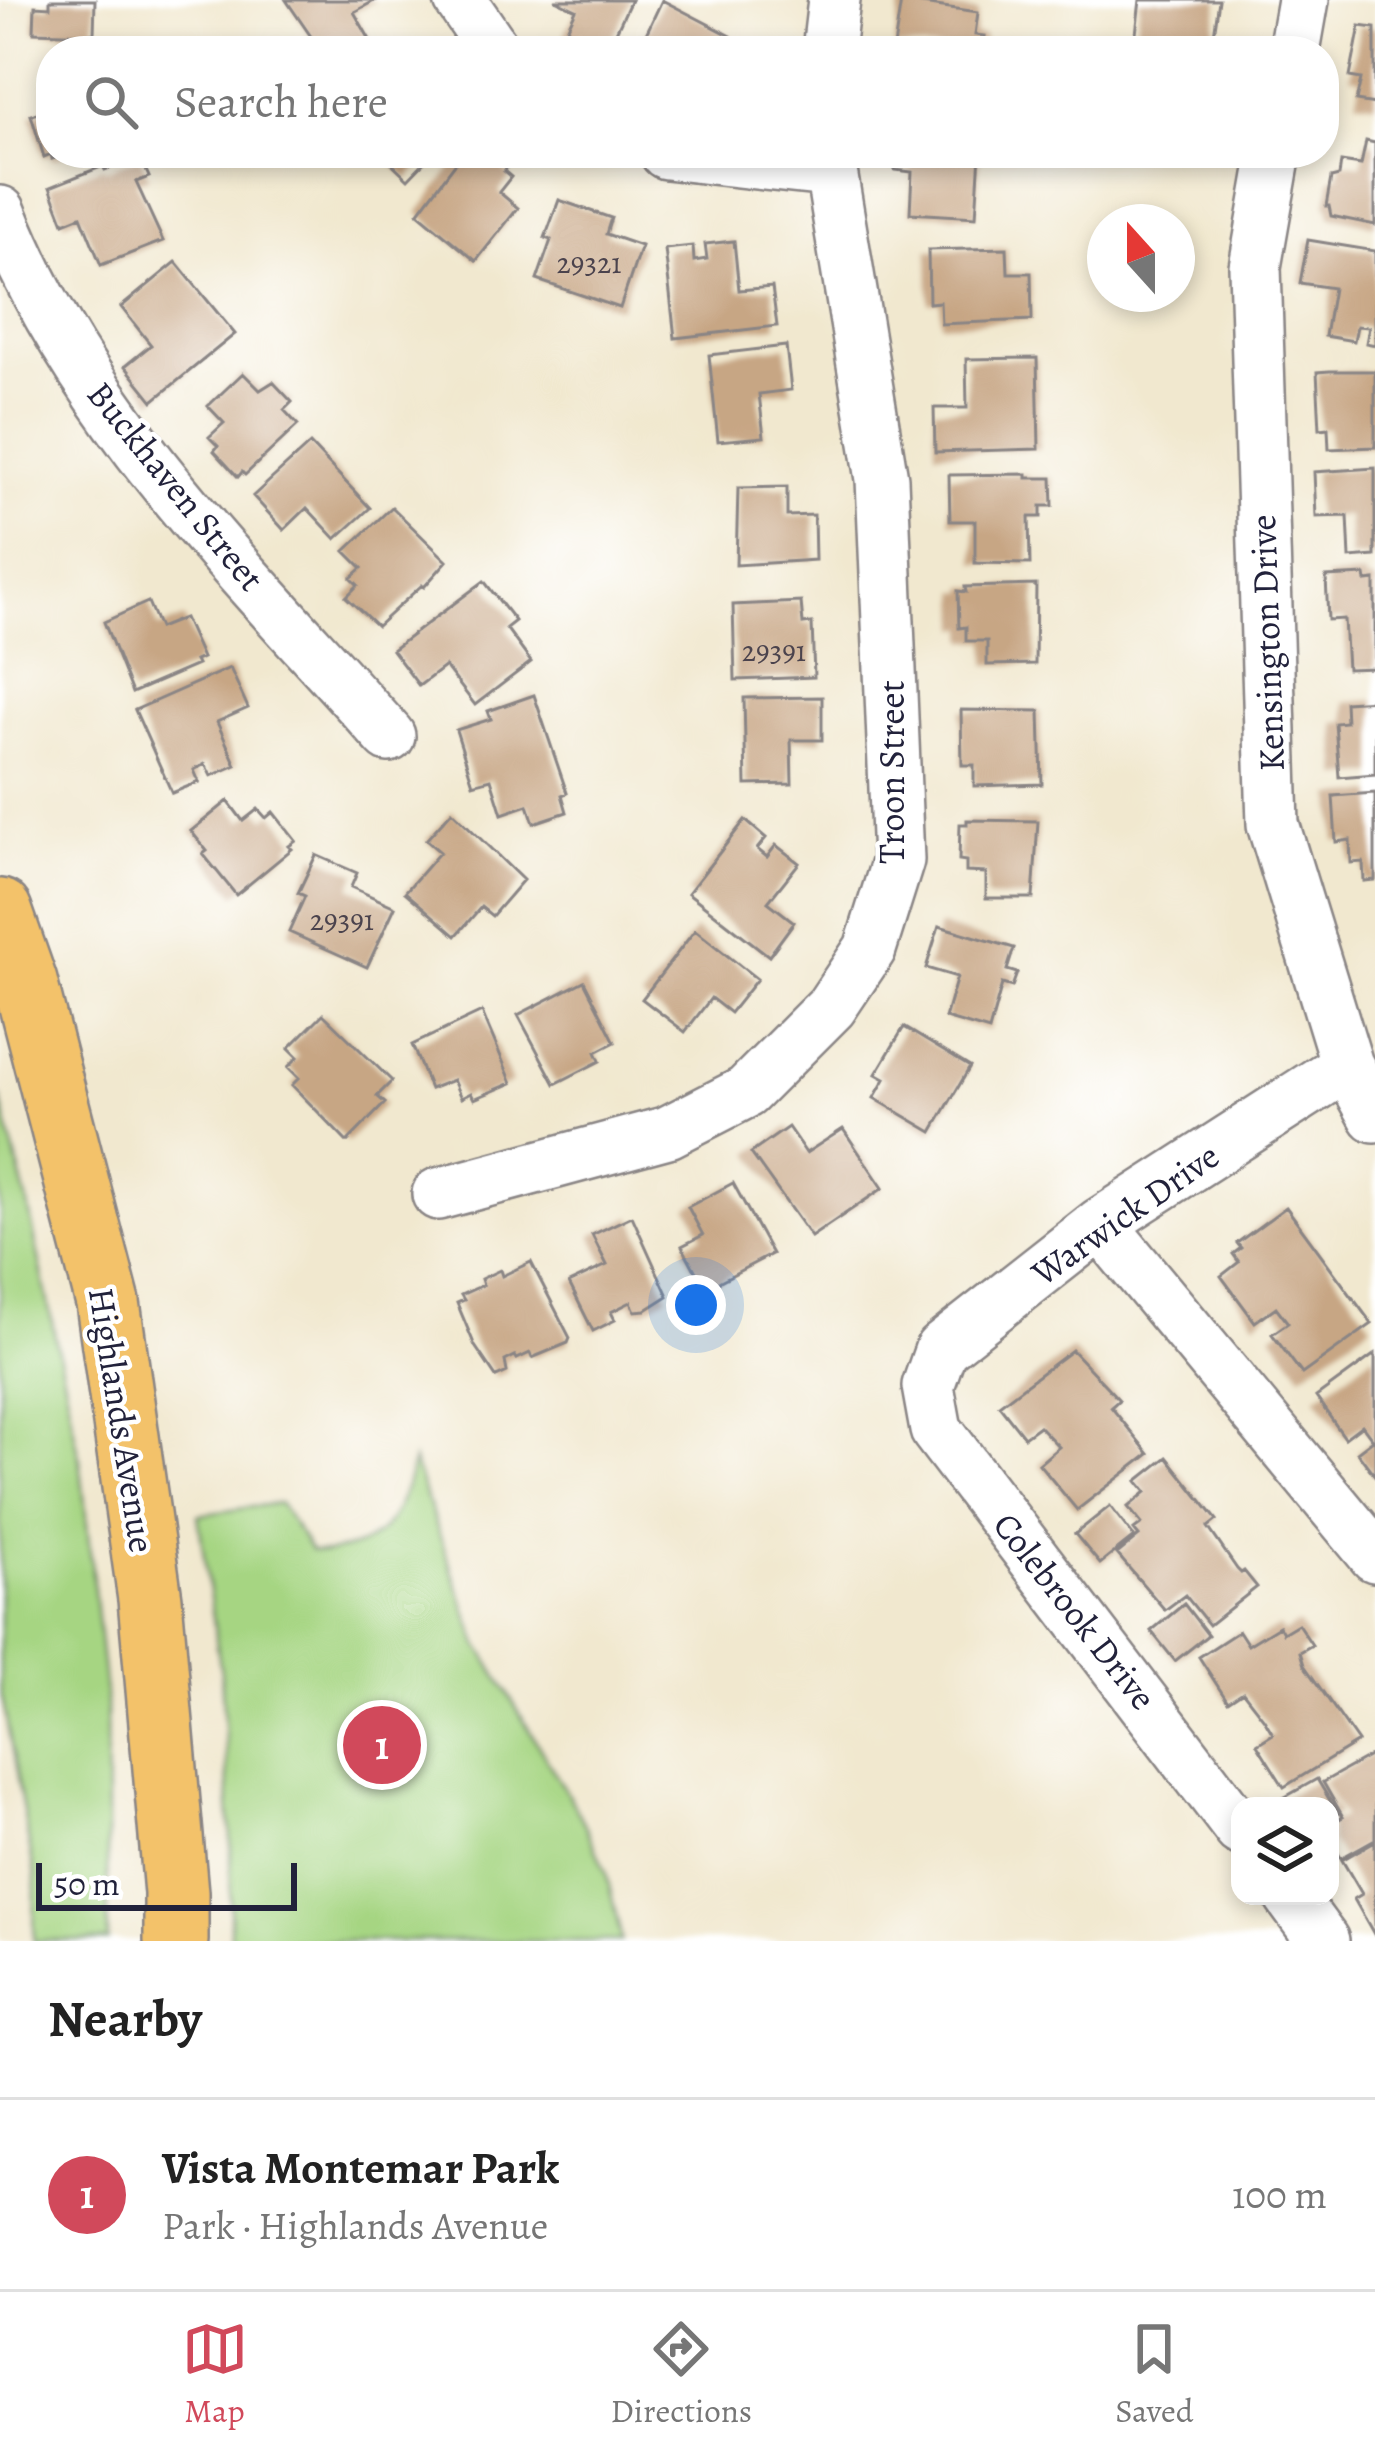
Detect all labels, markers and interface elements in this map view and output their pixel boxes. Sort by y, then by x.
search box [36,36,1339,168]
icon: search [78,69,144,135]
text: Search here [174,71,388,133]
north arrow [1087,204,1195,312]
house number: 29321 [557,243,621,283]
street label: Buckhaven Street [76,371,276,601]
street label: Kensington Drive [1238,514,1296,772]
house number: 29391 [742,631,806,671]
street label: Troon Street [867,680,916,864]
house number: 29391 [310,900,374,940]
street label: Warwick Drive [1021,1131,1229,1297]
your location [666,1275,726,1335]
street label: Highlands Avenue [77,1284,167,1556]
street label: Colebrook Drive [982,1502,1168,1720]
pin: 1 [343,1700,421,1790]
map controls [1231,1797,1339,1905]
button: layers [1231,1797,1339,1905]
scale bar [36,1857,297,1910]
text: 50 m [54,1861,120,1906]
text: Nearby [48,1984,202,2054]
text: Vista Montemar Park [162,2137,559,2199]
text: 1 [80,2168,94,2221]
text: 100 m [1232,2168,1327,2221]
text: Park · Highlands Avenue [162,2199,548,2252]
tab: Map [182,2316,248,2433]
tab: Directions [611,2316,752,2433]
tab: Saved [1115,2316,1193,2433]

